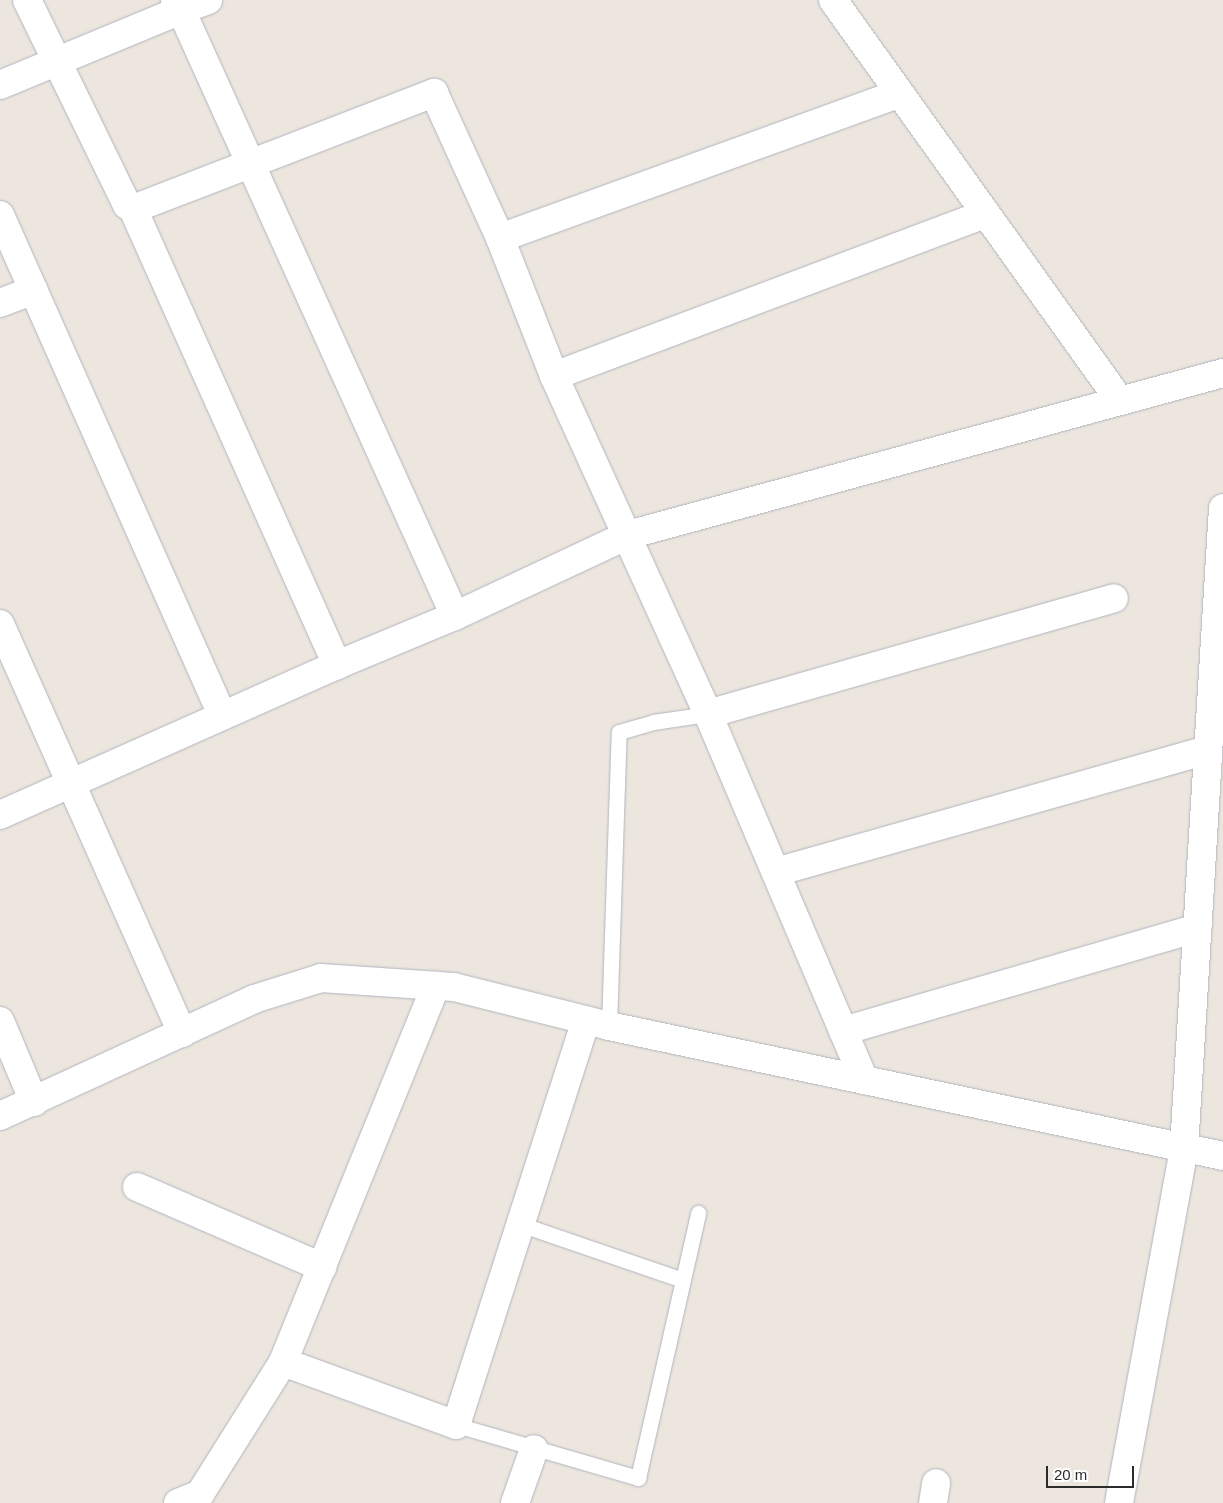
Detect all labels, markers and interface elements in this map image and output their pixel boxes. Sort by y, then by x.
scale bar [1048,1456,1136,1488]
text: 20 m [1054,1466,1087,1483]

